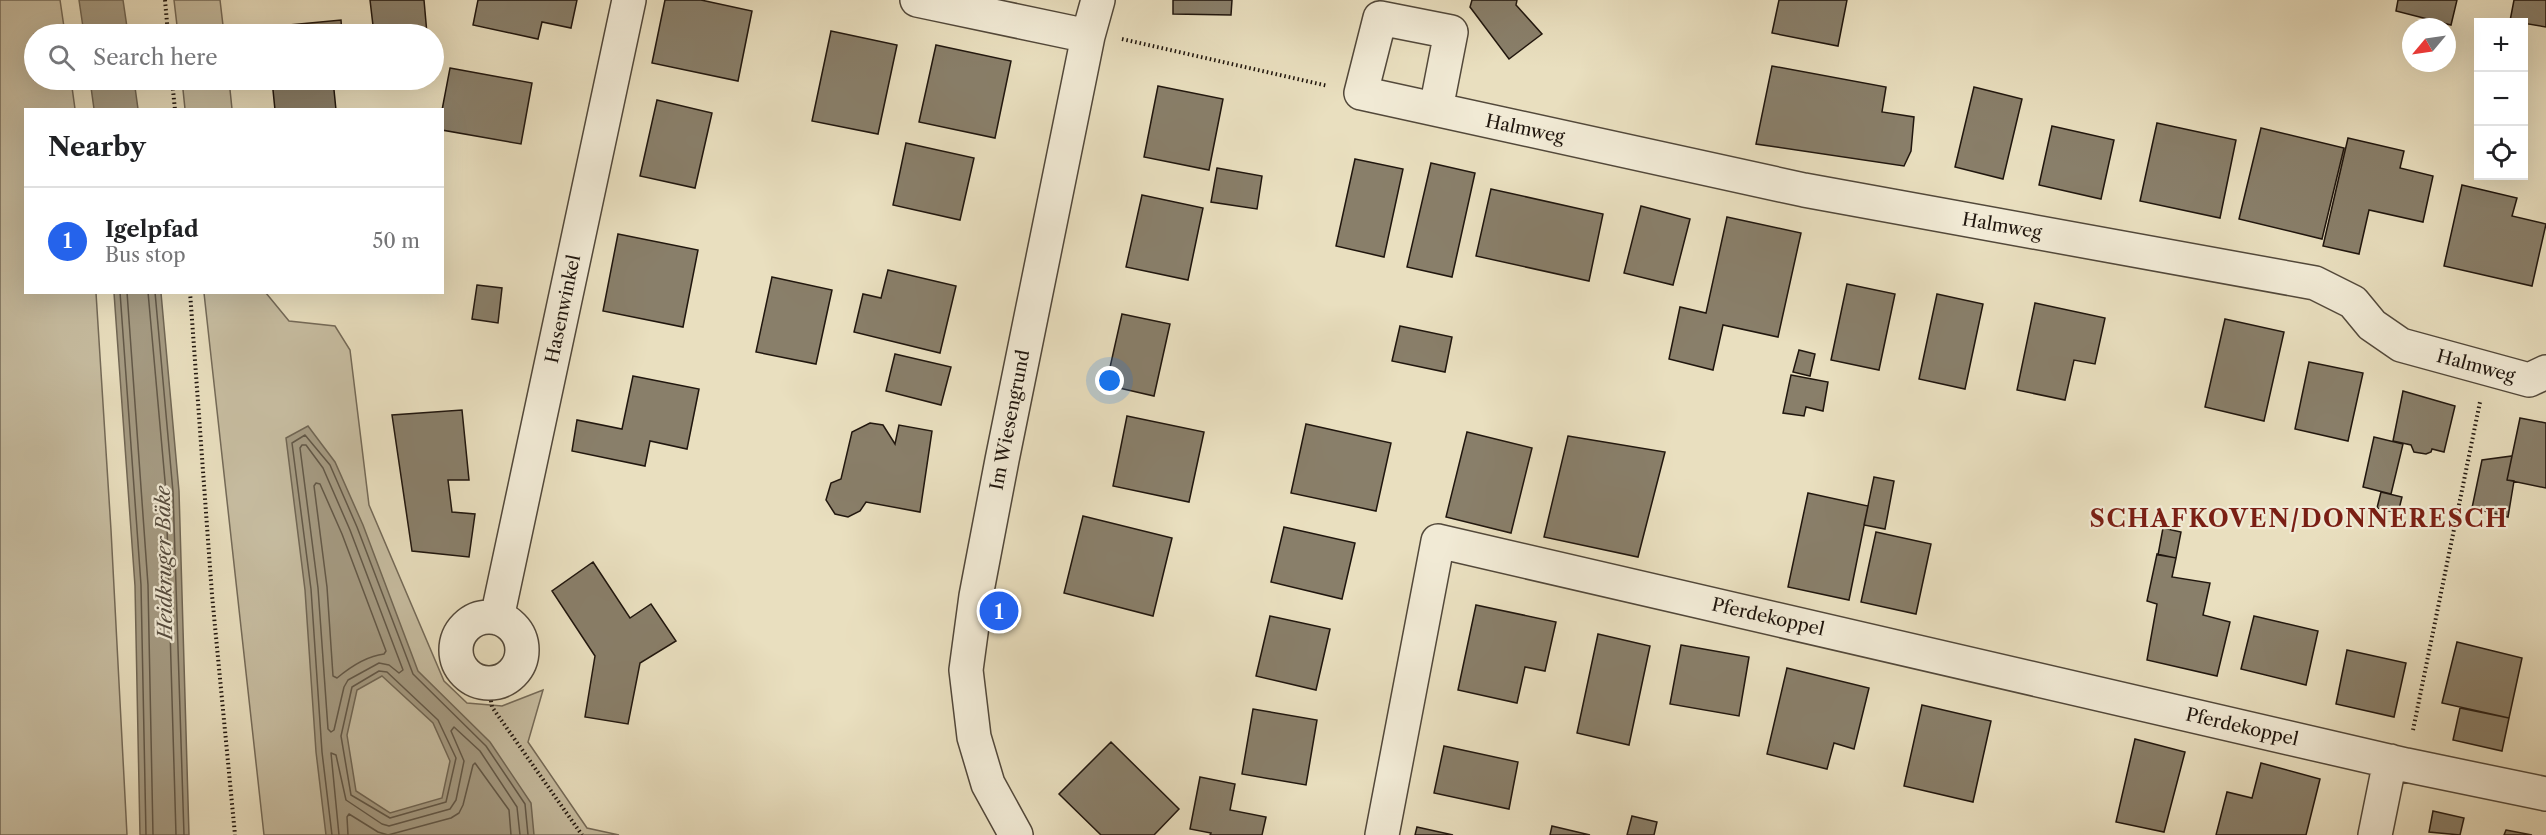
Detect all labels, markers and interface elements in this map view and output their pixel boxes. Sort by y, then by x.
north arrow [2402,18,2456,72]
map controls [2474,18,2528,180]
button: + [2474,18,2528,72]
search box [24,24,444,90]
icon: search [45,41,78,74]
text: Search here [93,44,218,71]
button: − [2474,72,2528,126]
street label: Halmweg [1483,110,1567,148]
button: locate [2474,126,2528,180]
text: Nearby [48,131,146,163]
street label: Halmweg [1960,208,2044,244]
text: Igelpfad [105,216,199,243]
text: 1 [63,229,72,253]
text: 50 m [373,229,420,253]
text: Bus stop [105,243,186,267]
street label: Hasenwinkel [541,253,585,365]
street label: Halmweg [2434,345,2518,387]
street label: Im Wiesengrund [986,348,1034,492]
your location [1095,366,1124,395]
water label: Heidkruger Bäke [151,484,177,642]
district label: SCHAFKOVEN/DONNERESCH [2090,504,2508,533]
pin: 1 [980,588,1018,634]
street label: Pferdekoppel [1710,593,1826,641]
street label: Pferdekoppel [2184,703,2300,751]

